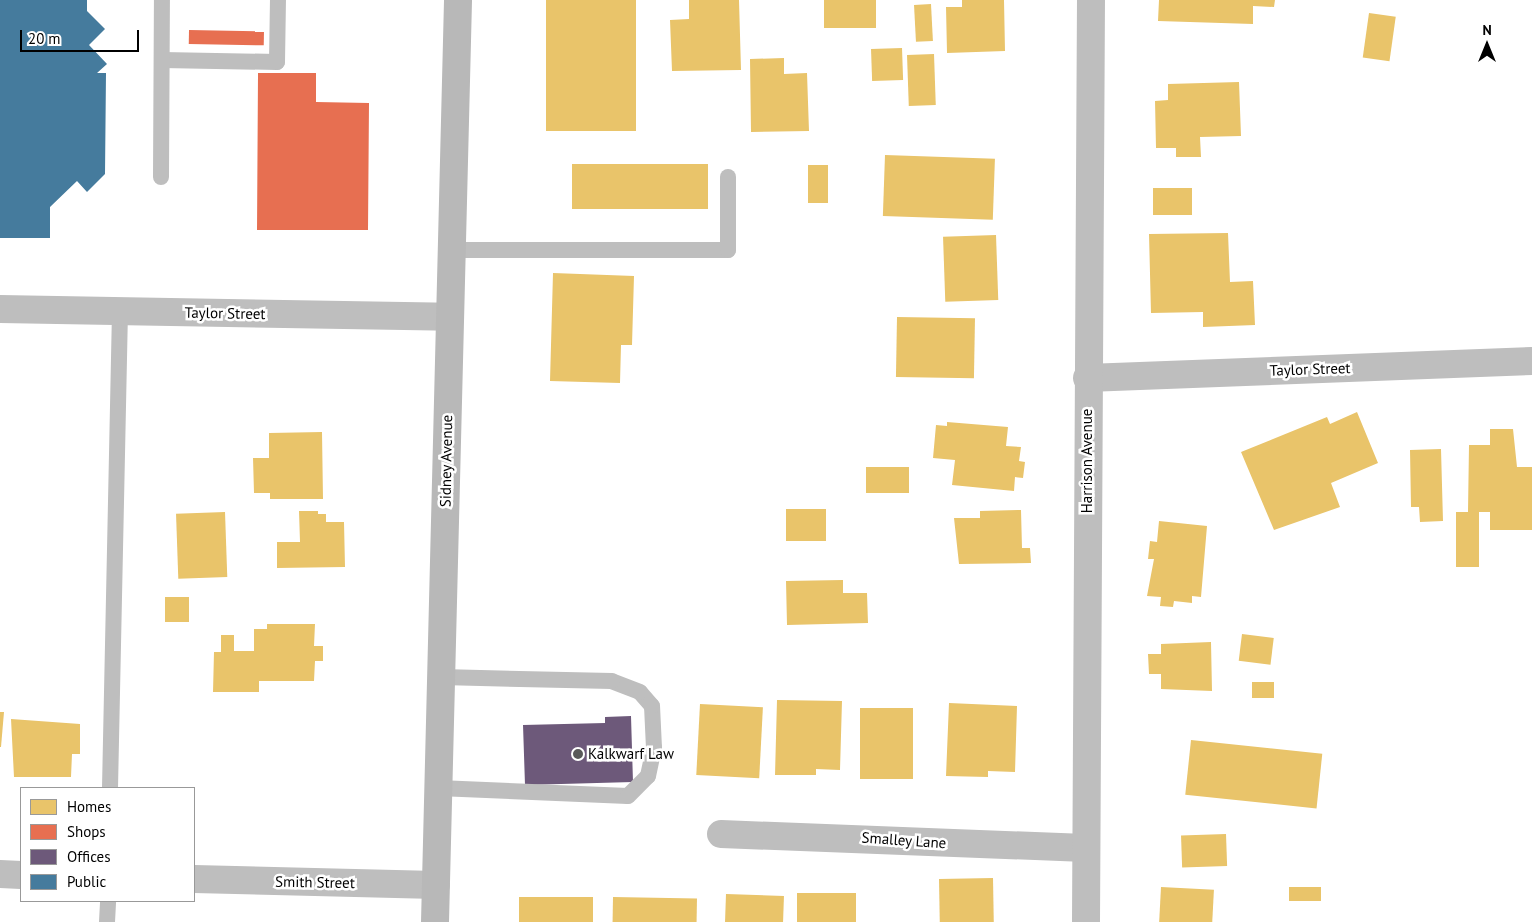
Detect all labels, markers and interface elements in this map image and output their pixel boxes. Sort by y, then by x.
scale bar [22,20,141,52]
north arrow [1462,20,1512,70]
text: N [1482,21,1492,39]
text: 20 m [28,29,61,48]
street label: Taylor Street [184,303,266,323]
street label: Taylor Street [1269,359,1351,379]
street label: Harrison Avenue [1078,408,1096,514]
street label: Sidney Avenue [436,414,456,508]
place label: Kalkwarf Law [588,745,674,763]
marker: Kalkwarf Law [572,748,584,760]
legend [20,787,195,902]
text: Homes [67,797,111,816]
text: Shops [67,822,106,841]
street label: Smalley Lane [861,828,947,852]
text: Offices [67,847,111,866]
text: Public [67,872,106,891]
street label: Smith Street [275,872,355,892]

